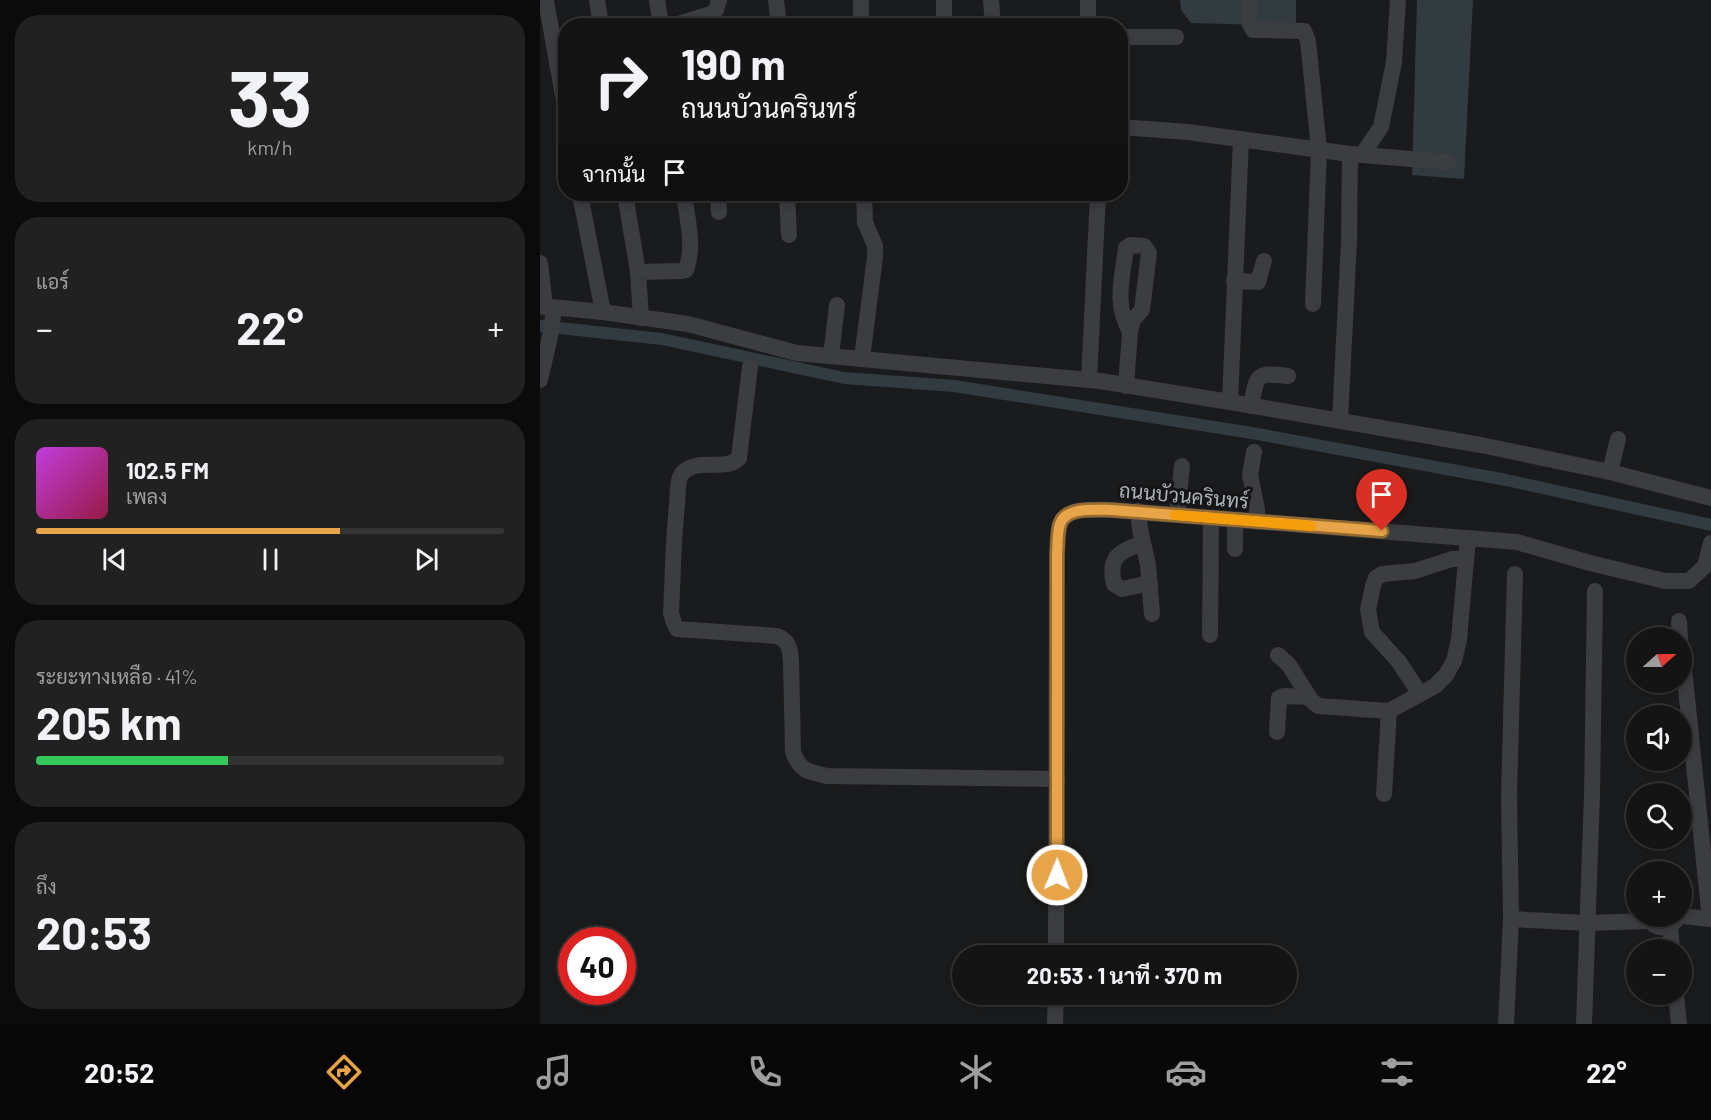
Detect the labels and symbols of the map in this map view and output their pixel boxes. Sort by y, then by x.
pin [1356,469,1407,531]
street label: ถนนบัวนครินทร์ [1118,476,1250,513]
north arrow [1626,627,1692,693]
position arrow [1025,843,1089,907]
speed limit sign: 40 [558,927,636,1005]

